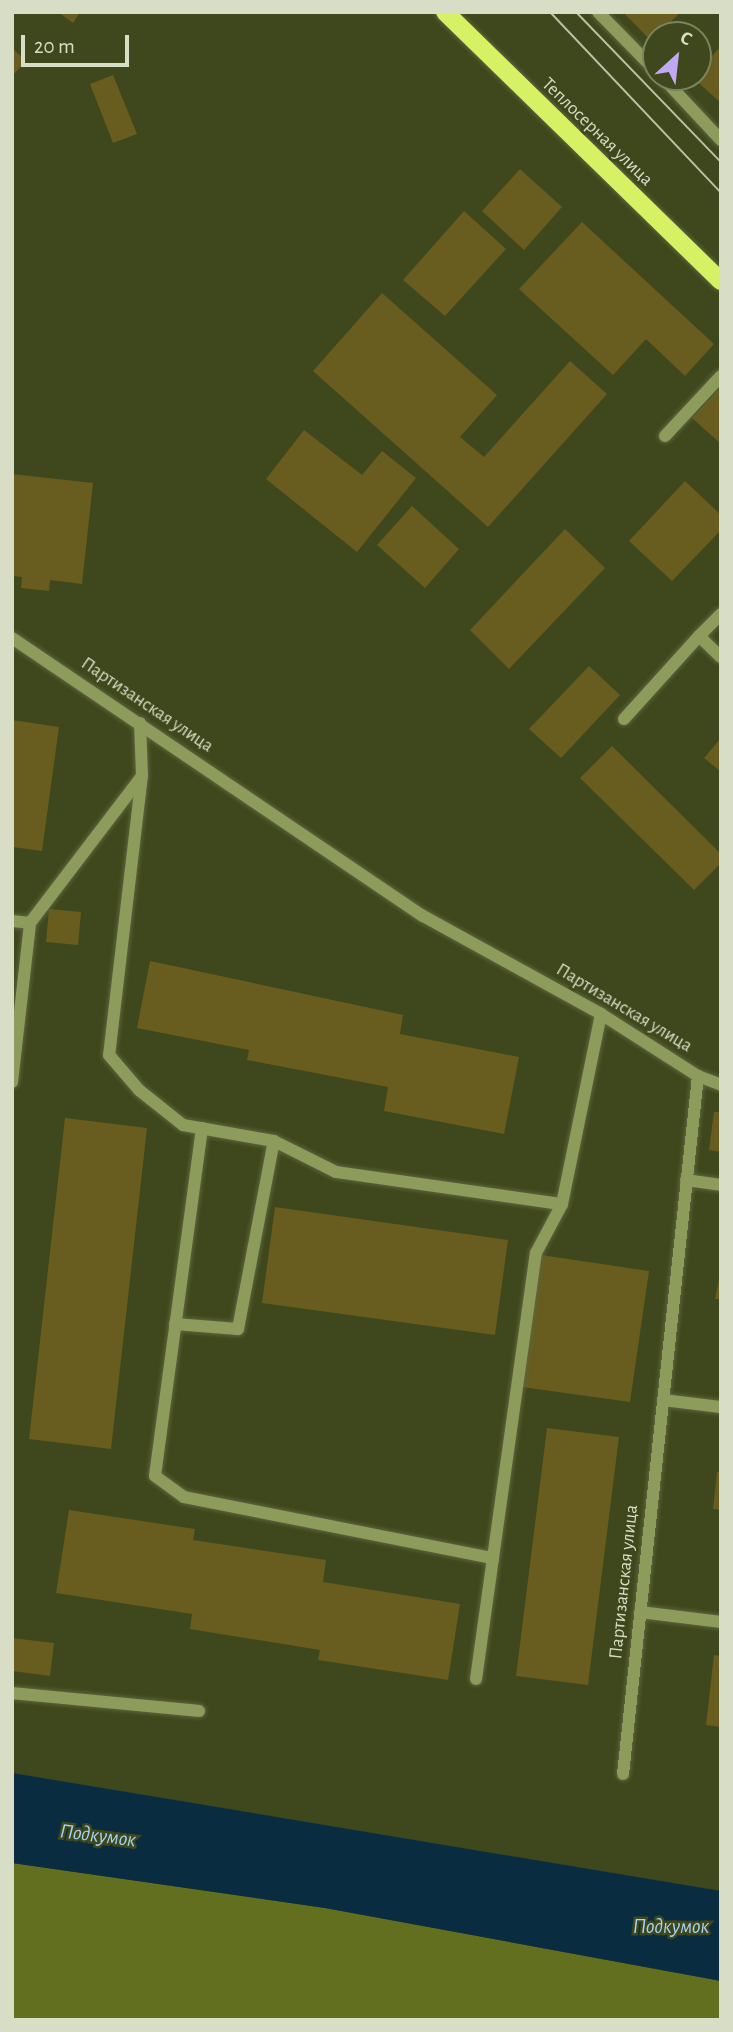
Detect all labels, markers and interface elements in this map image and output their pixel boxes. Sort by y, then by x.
scale bar [24,21,133,65]
north arrow [642,21,712,91]
text: С [677,28,695,49]
text: 20 m [34,36,75,57]
street label: Теплосерная улица [537,73,657,191]
street label: Партизанская улица [76,652,218,758]
street label: Партизанская улица [552,958,696,1058]
street label: Партизанская улица [605,1504,643,1660]
water label: Подкумок [59,1819,137,1853]
water label: Подкумок [633,1914,709,1940]

